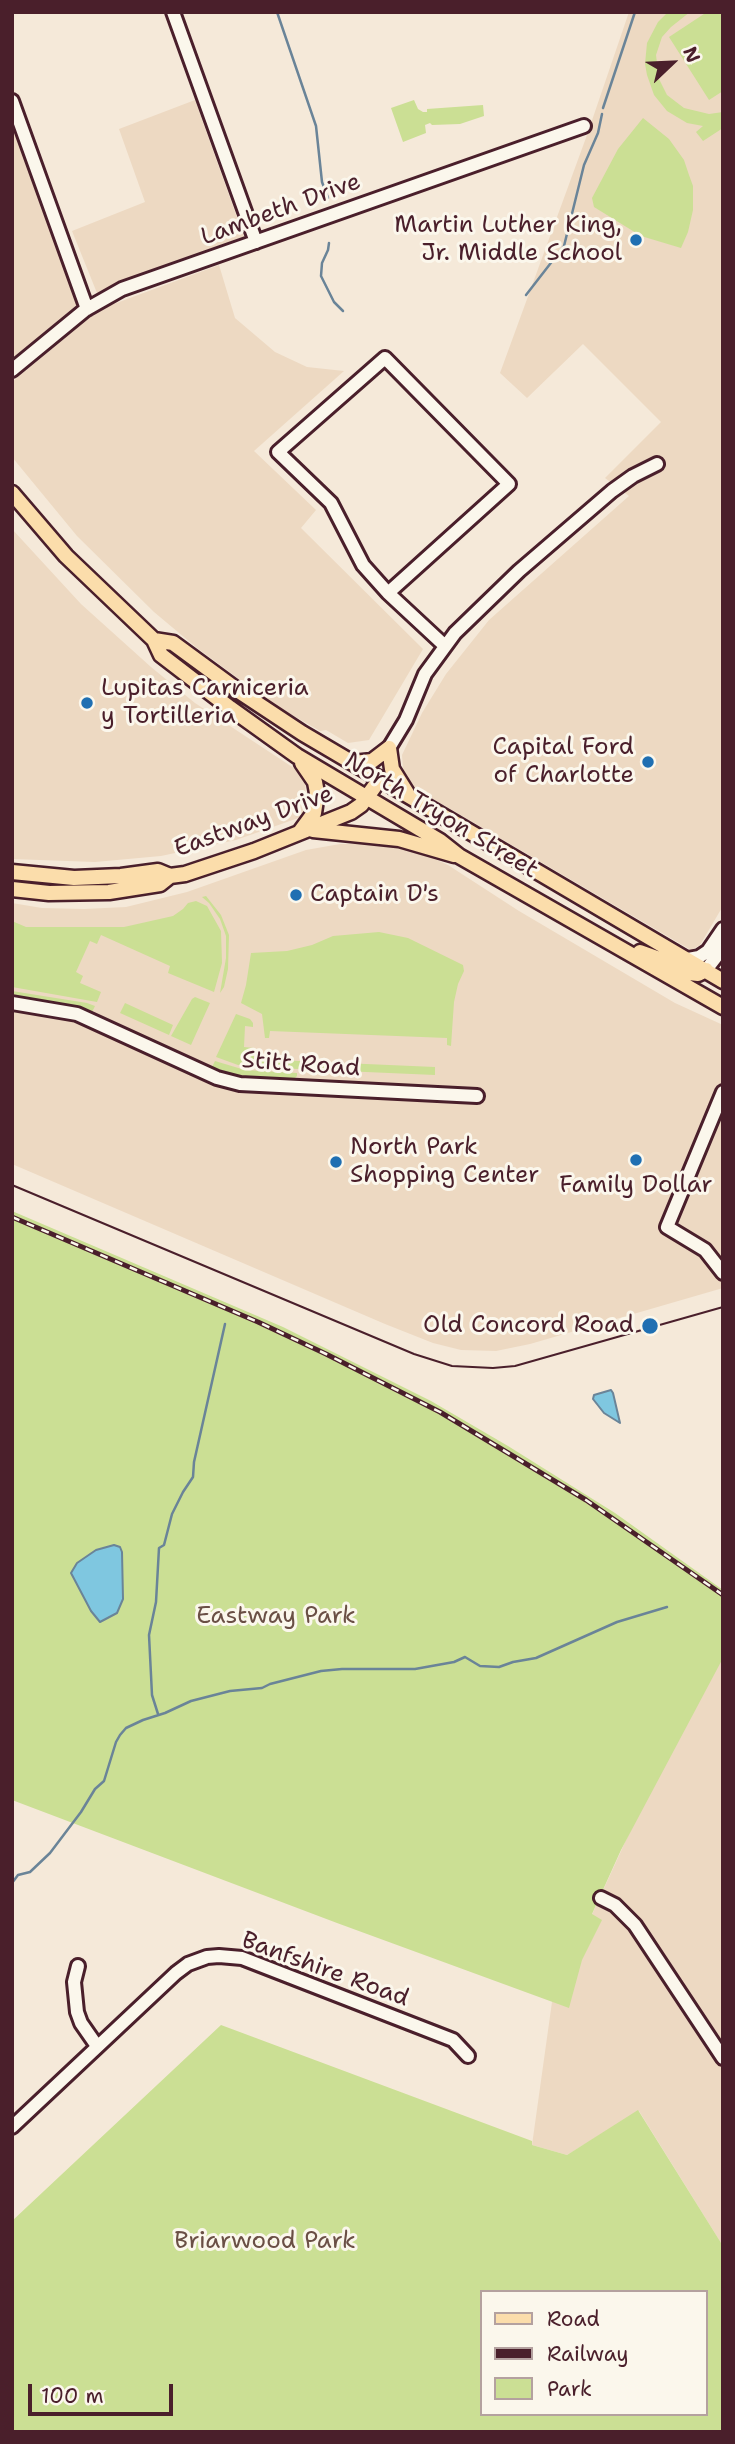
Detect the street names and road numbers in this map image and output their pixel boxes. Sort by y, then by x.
street label: Lambeth Drive [197,168,365,252]
street label: North Tryon Street [339,747,543,885]
street label: Eastway Drive [171,780,337,864]
street label: Stitt Road [241,1046,361,1084]
street label: Banfshire Road [237,1926,413,2014]

